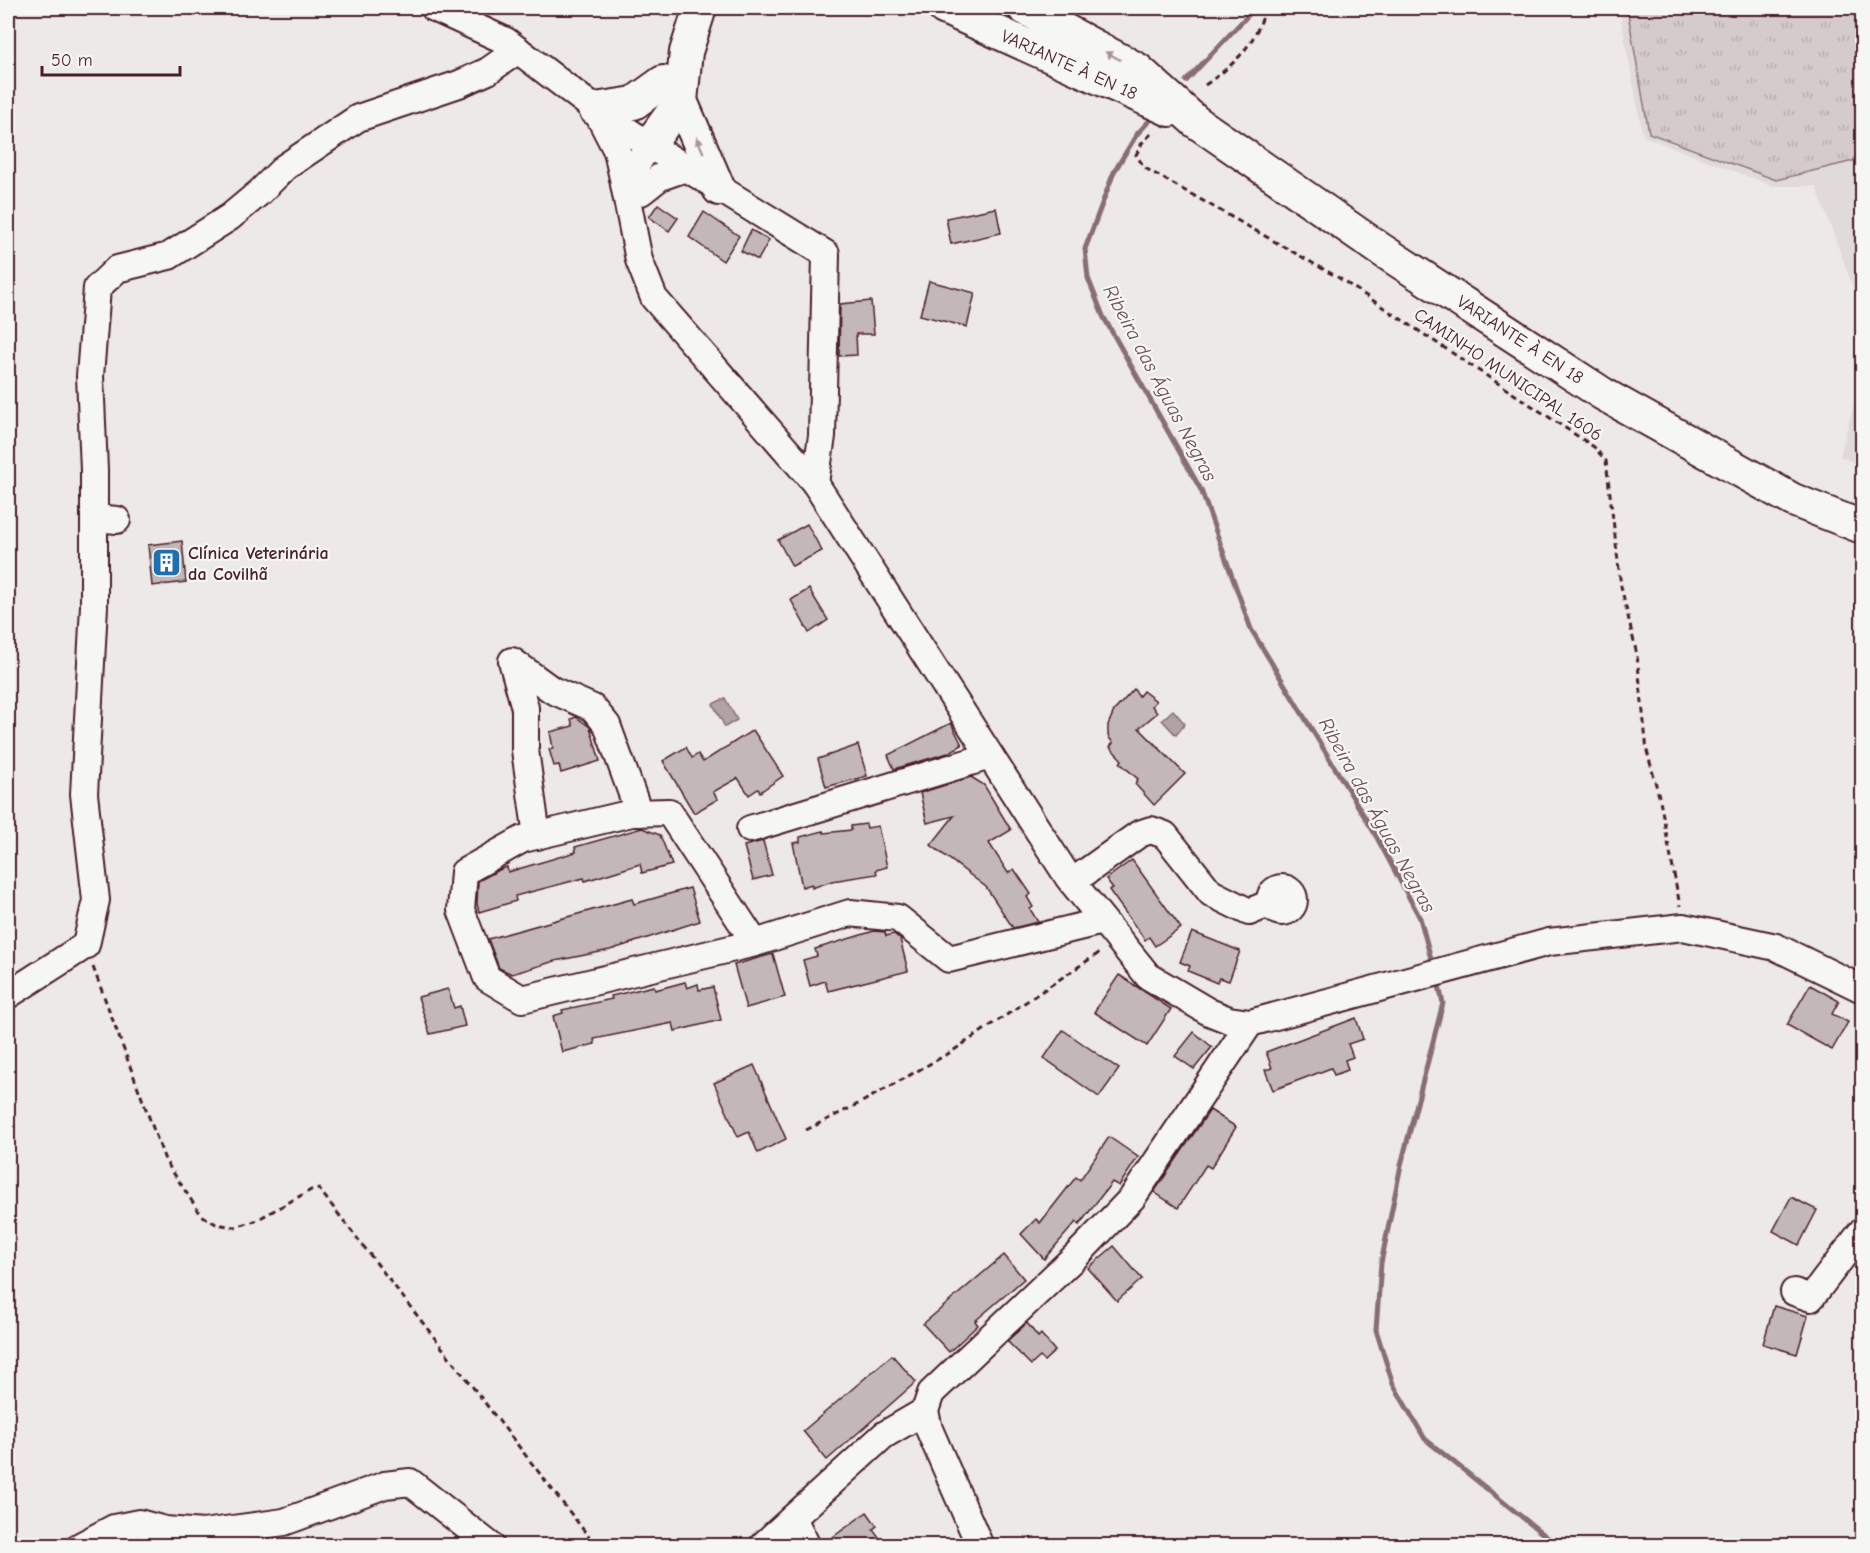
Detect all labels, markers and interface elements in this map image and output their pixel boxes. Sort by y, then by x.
street label: VARIANTE À EN 18 [998,25,1141,104]
scale bar [42,39,180,77]
text: 50 m [51,50,93,71]
one-way arrow [1105,51,1122,61]
one-way arrow [695,136,704,154]
water label: Ribeira das Águas Negras [1098,281,1222,486]
street label: VARIANTE À EN 18 [1453,290,1588,389]
street label: CAMINHO MUNICIPAL 1606 [1410,304,1606,446]
place label: Clínica Veterinária da Covilhã [188,543,329,585]
building icon: Clínica Veterinária da Covilhã [151,547,183,579]
water label: Ribeira das Águas Negras [1314,713,1441,917]

